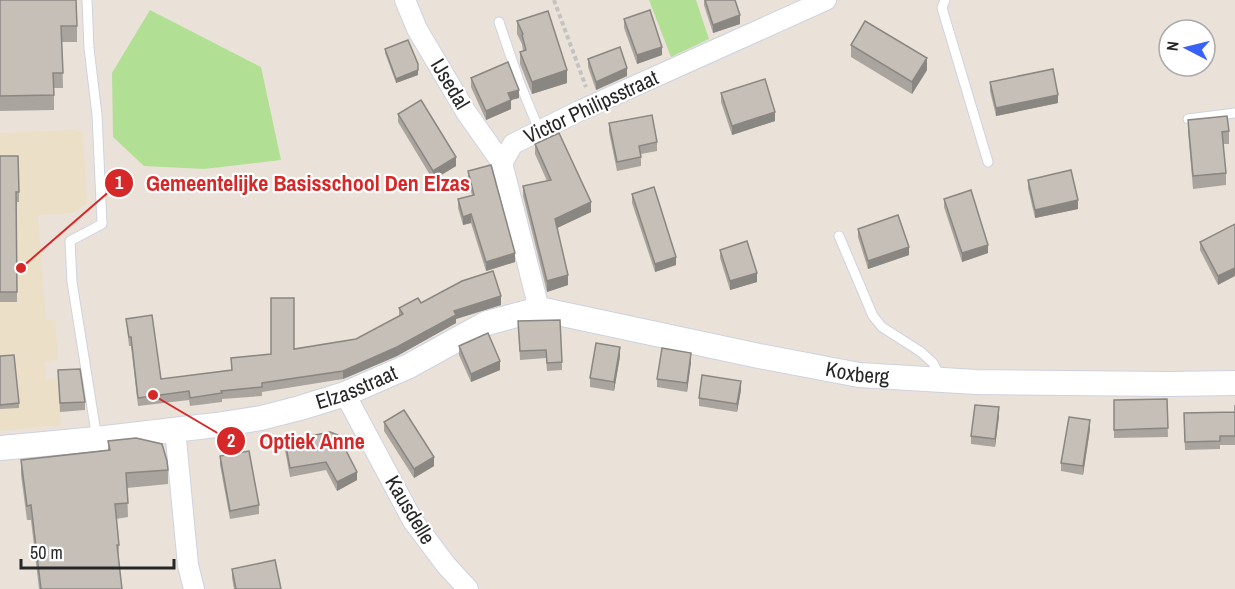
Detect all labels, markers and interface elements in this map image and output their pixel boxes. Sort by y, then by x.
north arrow [1157,18,1217,78]
text: N [1161,40,1184,52]
street label: IJsedal [424,53,477,115]
street label: Victor Philipsstraat [519,63,663,150]
callout: Gemeentelijke Basisschool Den Elzas [104,163,482,203]
text: Gemeentelijke Basisschool Den Elzas [146,168,470,198]
text: 1 [115,170,124,195]
street label: Koxberg [823,354,891,391]
street label: Elzasstraat [312,358,402,416]
callout: Optiek Anne [216,421,377,461]
text: Optiek Anne [259,426,365,456]
text: 2 [227,428,235,453]
street label: Kausdelle [379,470,442,550]
scale bar [21,532,174,570]
text: 50 m [30,540,63,565]

